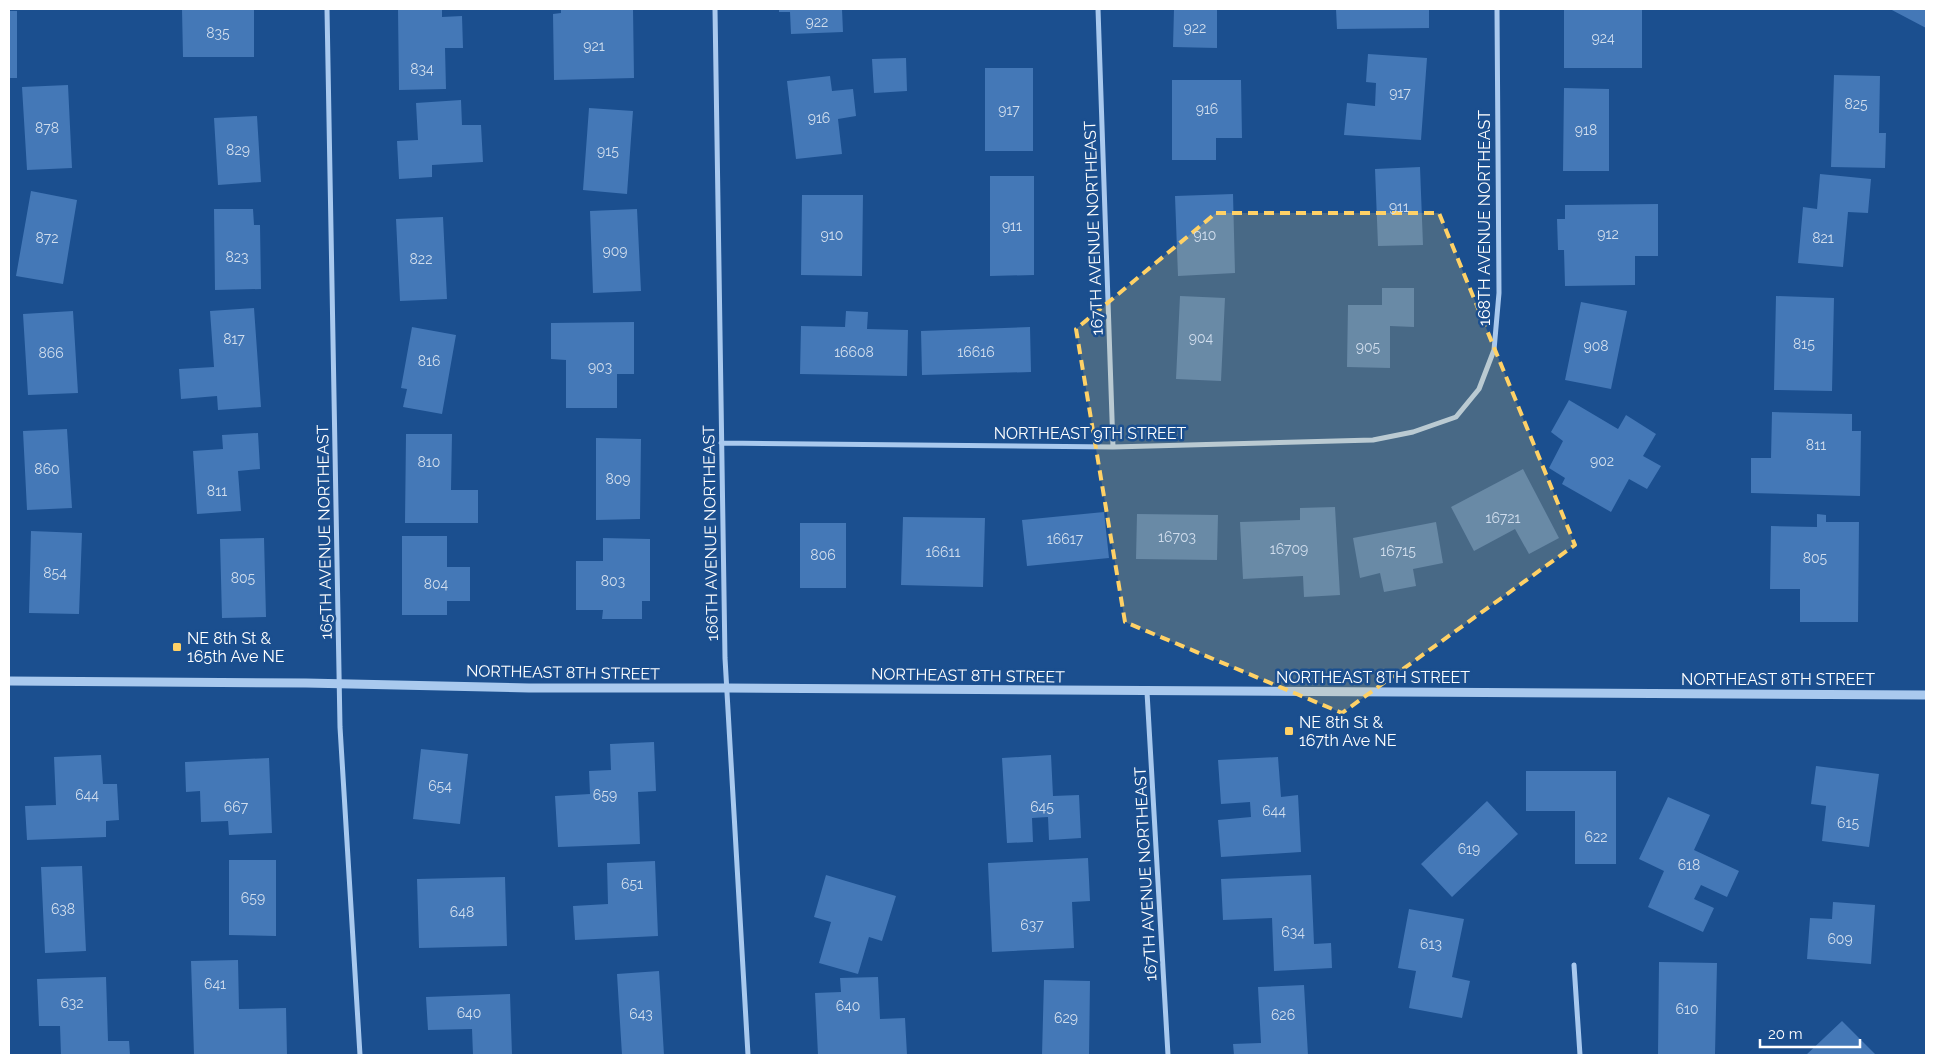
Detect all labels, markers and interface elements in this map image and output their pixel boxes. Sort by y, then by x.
house number: 922 [806,14,828,30]
house number: 922 [1184,20,1206,36]
house number: 835 [206,25,230,41]
house number: 924 [1591,30,1615,46]
house number: 921 [583,38,605,54]
house number: 834 [410,61,434,77]
house number: 917 [1389,85,1411,101]
house number: 825 [1844,96,1868,112]
house number: 916 [1196,101,1218,117]
house number: 917 [998,102,1020,118]
house number: 916 [808,110,830,126]
street label: 168TH AVENUE NORTHEAST [1475,110,1494,326]
house number: 878 [35,120,59,136]
street label: 167TH AVENUE NORTHEAST [1080,120,1107,336]
house number: 918 [1575,122,1597,138]
house number: 829 [226,142,250,158]
house number: 915 [597,143,619,159]
house number: 911 [1389,199,1409,215]
house number: 911 [1002,218,1022,234]
house number: 912 [1597,226,1619,242]
house number: 910 [821,227,843,243]
house number: 910 [1194,227,1216,243]
house number: 872 [35,230,59,246]
house number: 821 [1812,230,1834,246]
house number: 909 [603,243,627,259]
house number: 823 [225,249,249,265]
house number: 822 [410,251,432,267]
house number: 904 [1189,330,1214,346]
house number: 817 [223,331,245,347]
house number: 815 [1793,336,1815,352]
house number: 908 [1583,338,1609,354]
house number: 905 [1356,339,1381,355]
house number: 16608 [834,344,874,360]
house number: 16616 [957,344,995,360]
house number: 866 [38,345,64,361]
house number: 816 [418,353,440,369]
house number: 903 [588,359,612,375]
street label: 165TH AVENUE NORTHEAST [313,424,336,640]
street label: NORTHEAST 9TH STREET [994,424,1187,443]
street label: 166TH AVENUE NORTHEAST [699,425,722,641]
house number: 811 [1806,437,1826,453]
house number: 902 [1590,453,1614,469]
house number: 810 [418,454,440,470]
house number: 860 [34,461,60,477]
house number: 809 [605,471,631,487]
house number: 811 [207,483,227,499]
house number: 16721 [1485,510,1521,526]
house number: 16703 [1158,529,1196,545]
house number: 16617 [1047,531,1084,547]
house number: 16709 [1270,541,1308,557]
house number: 16715 [1380,543,1416,559]
house number: 16611 [926,544,960,560]
house number: 806 [810,547,836,563]
house number: 805 [1803,550,1828,566]
house number: 854 [43,565,67,581]
house number: 805 [231,570,256,586]
house number: 803 [601,573,625,589]
house number: 804 [424,576,449,592]
place label: NE 8th St & 165th Ave NE [187,629,285,666]
marker: NE 8th St & 165th Ave NE [171,641,183,653]
street label: NORTHEAST 8TH STREET [466,661,660,684]
street label: NORTHEAST 8TH STREET [871,664,1065,687]
street label: NORTHEAST 8TH STREET [1276,668,1470,687]
street label: NORTHEAST 8TH STREET [1681,670,1875,689]
place label: NE 8th St & 167th Ave NE [1299,713,1397,750]
marker: NE 8th St & 167th Ave NE [1283,725,1295,737]
street label: 167TH AVENUE NORTHEAST [1130,766,1161,982]
house number: 654 [428,778,452,794]
house number: 644 [75,787,99,803]
house number: 659 [593,787,617,803]
house number: 667 [224,799,249,815]
house number: 645 [1030,799,1054,815]
house number: 644 [1262,803,1286,819]
house number: 615 [1837,815,1859,831]
house number: 622 [1584,829,1608,845]
house number: 619 [1458,841,1480,857]
house number: 618 [1678,857,1700,873]
house number: 651 [621,876,643,892]
house number: 659 [241,890,265,906]
house number: 638 [51,901,75,917]
house number: 648 [450,904,474,920]
house number: 637 [1020,917,1044,933]
house number: 634 [1281,924,1305,940]
house number: 609 [1827,931,1853,947]
house number: 613 [1420,936,1442,952]
house number: 641 [204,976,226,992]
house number: 632 [60,995,84,1011]
house number: 640 [836,998,860,1014]
house number: 610 [1675,1001,1699,1017]
house number: 640 [457,1005,481,1021]
house number: 643 [629,1006,653,1022]
house number: 626 [1271,1007,1295,1023]
house number: 629 [1054,1010,1078,1026]
scale bar [1760,1016,1860,1048]
text: 20 m [1768,1025,1803,1043]

